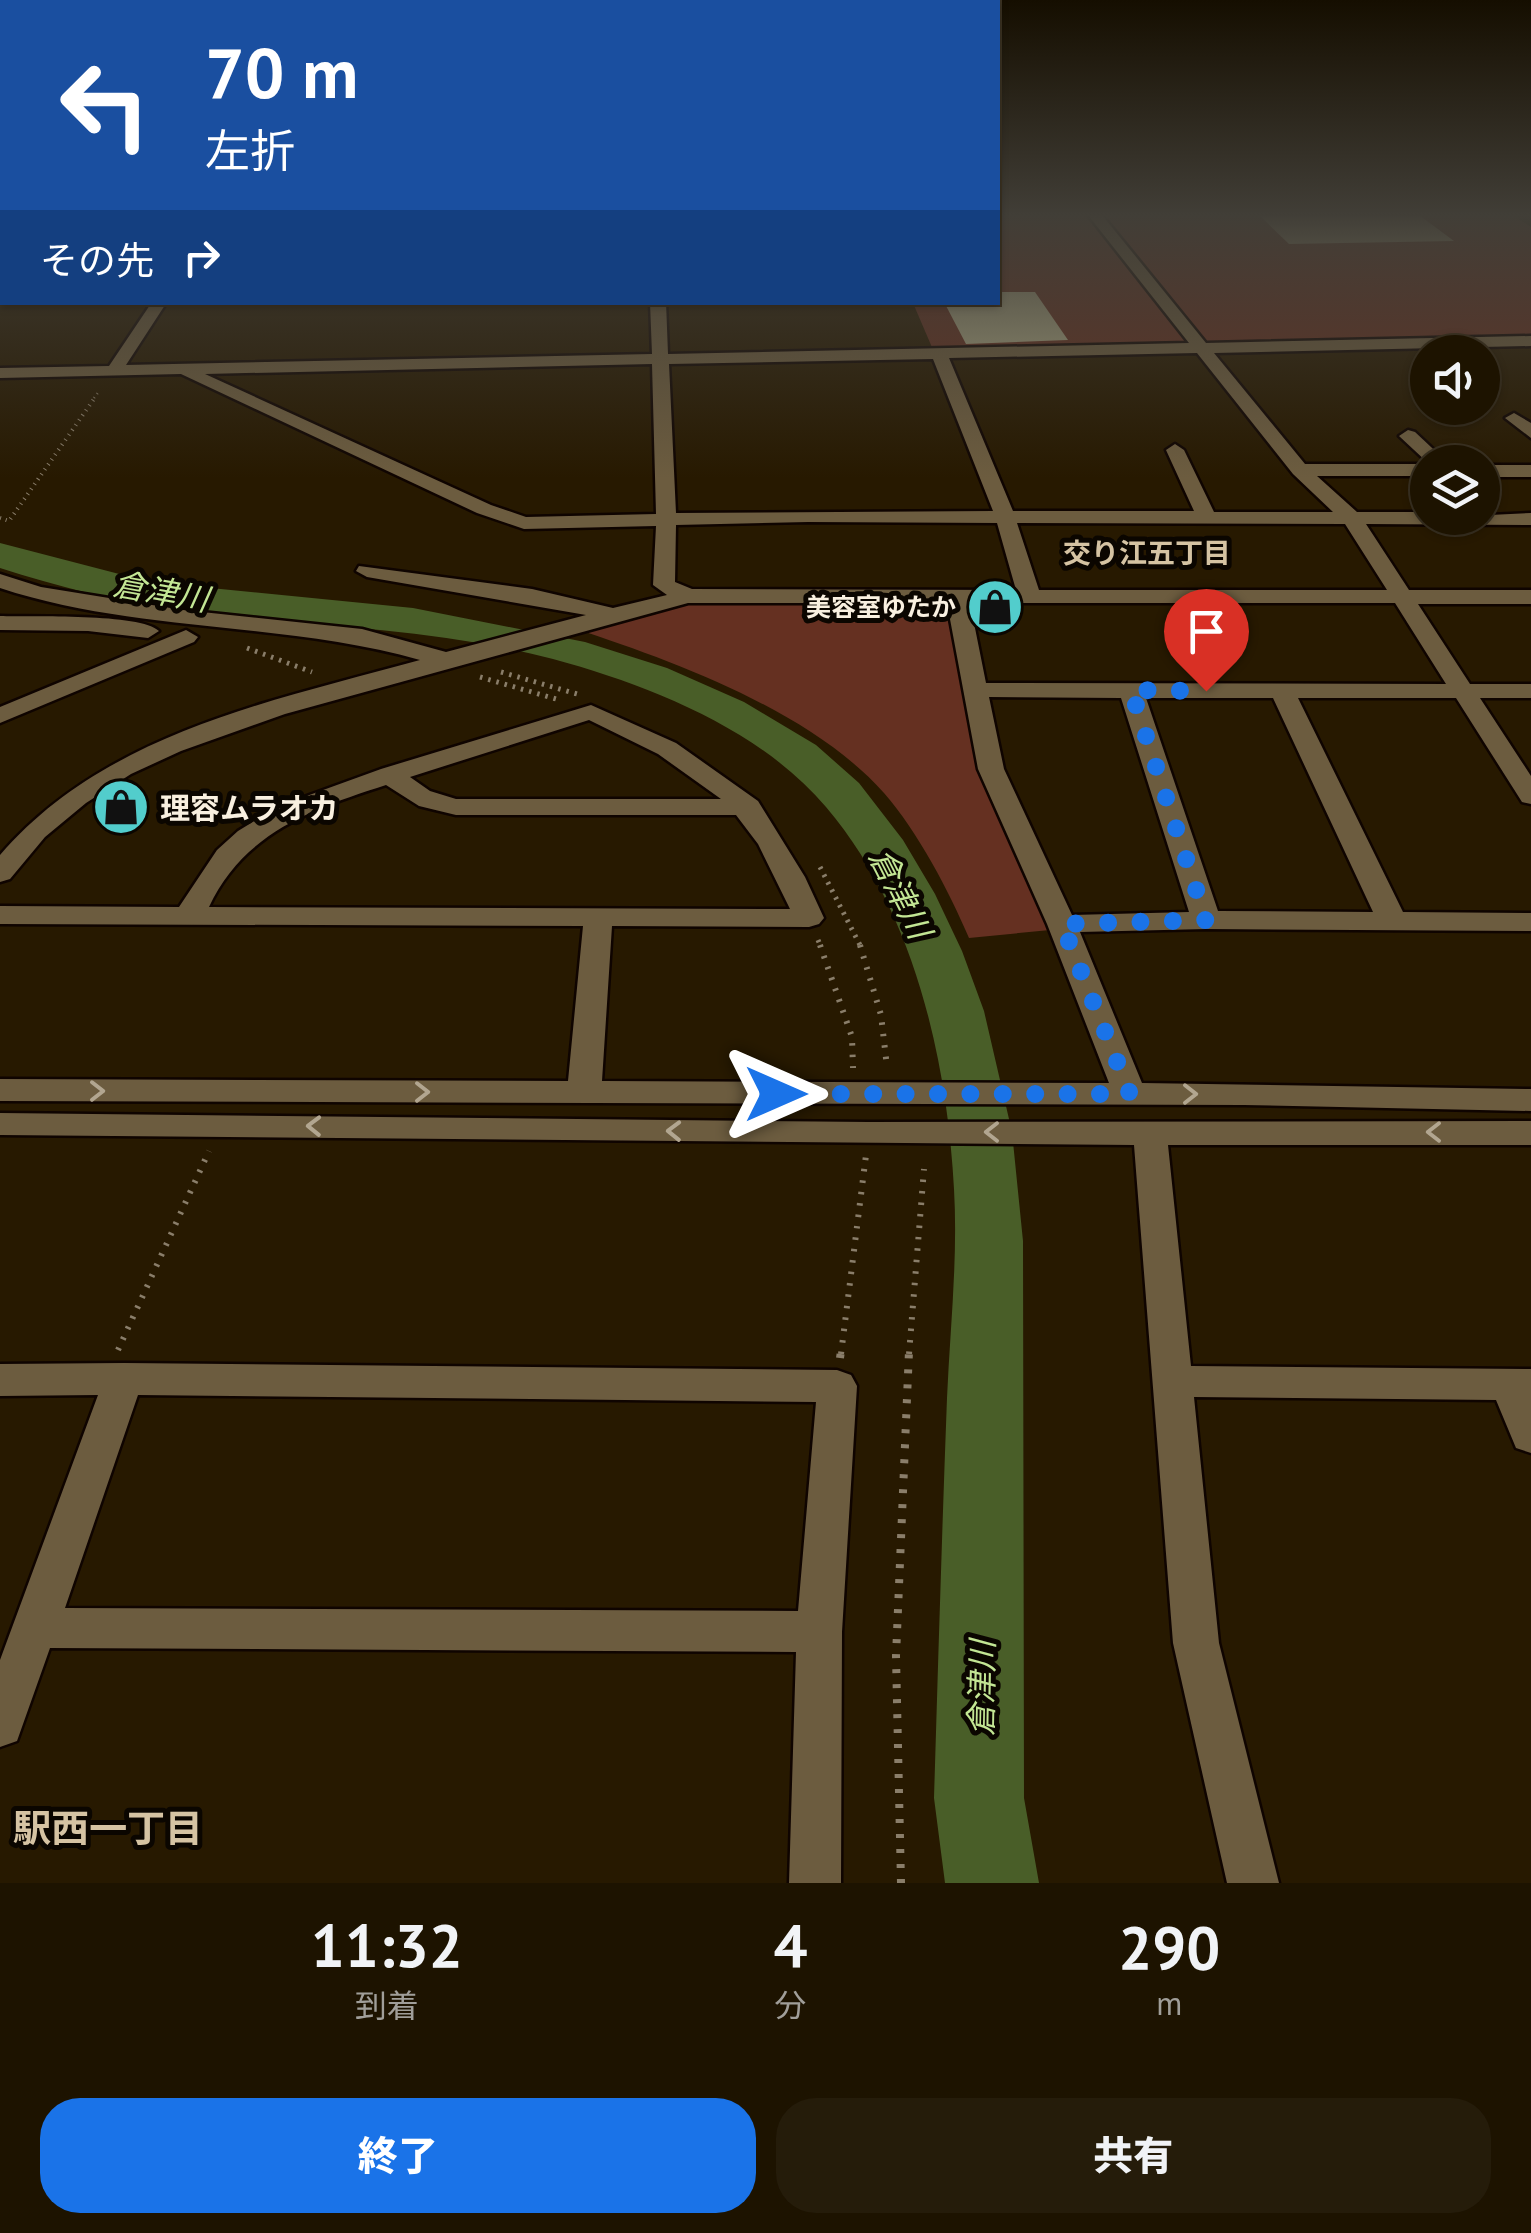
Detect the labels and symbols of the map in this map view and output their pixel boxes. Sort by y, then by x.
district label: 交り江五丁目 [1063,534,1231,571]
water label: 倉津川 [110,562,215,621]
shop icon: 美容室ゆたか [965,577,1025,637]
pin [1164,589,1249,692]
place label: 美容室ゆたか [806,591,956,623]
shop icon: 理容ムラオカ [91,777,151,837]
place label: 理容ムラオカ [160,788,339,827]
water label: 倉津川 [860,841,943,948]
position arrow [724,1042,828,1146]
one-way arrow [90,1080,106,1102]
one-way arrow [416,1081,431,1103]
one-way arrow [1184,1083,1199,1105]
one-way arrow [306,1116,322,1137]
one-way arrow [666,1120,682,1142]
one-way arrow [984,1121,1000,1143]
one-way arrow [1425,1121,1440,1143]
water label: 倉津川 [959,1637,1003,1736]
district label: 駅西一丁目 [13,1803,203,1852]

